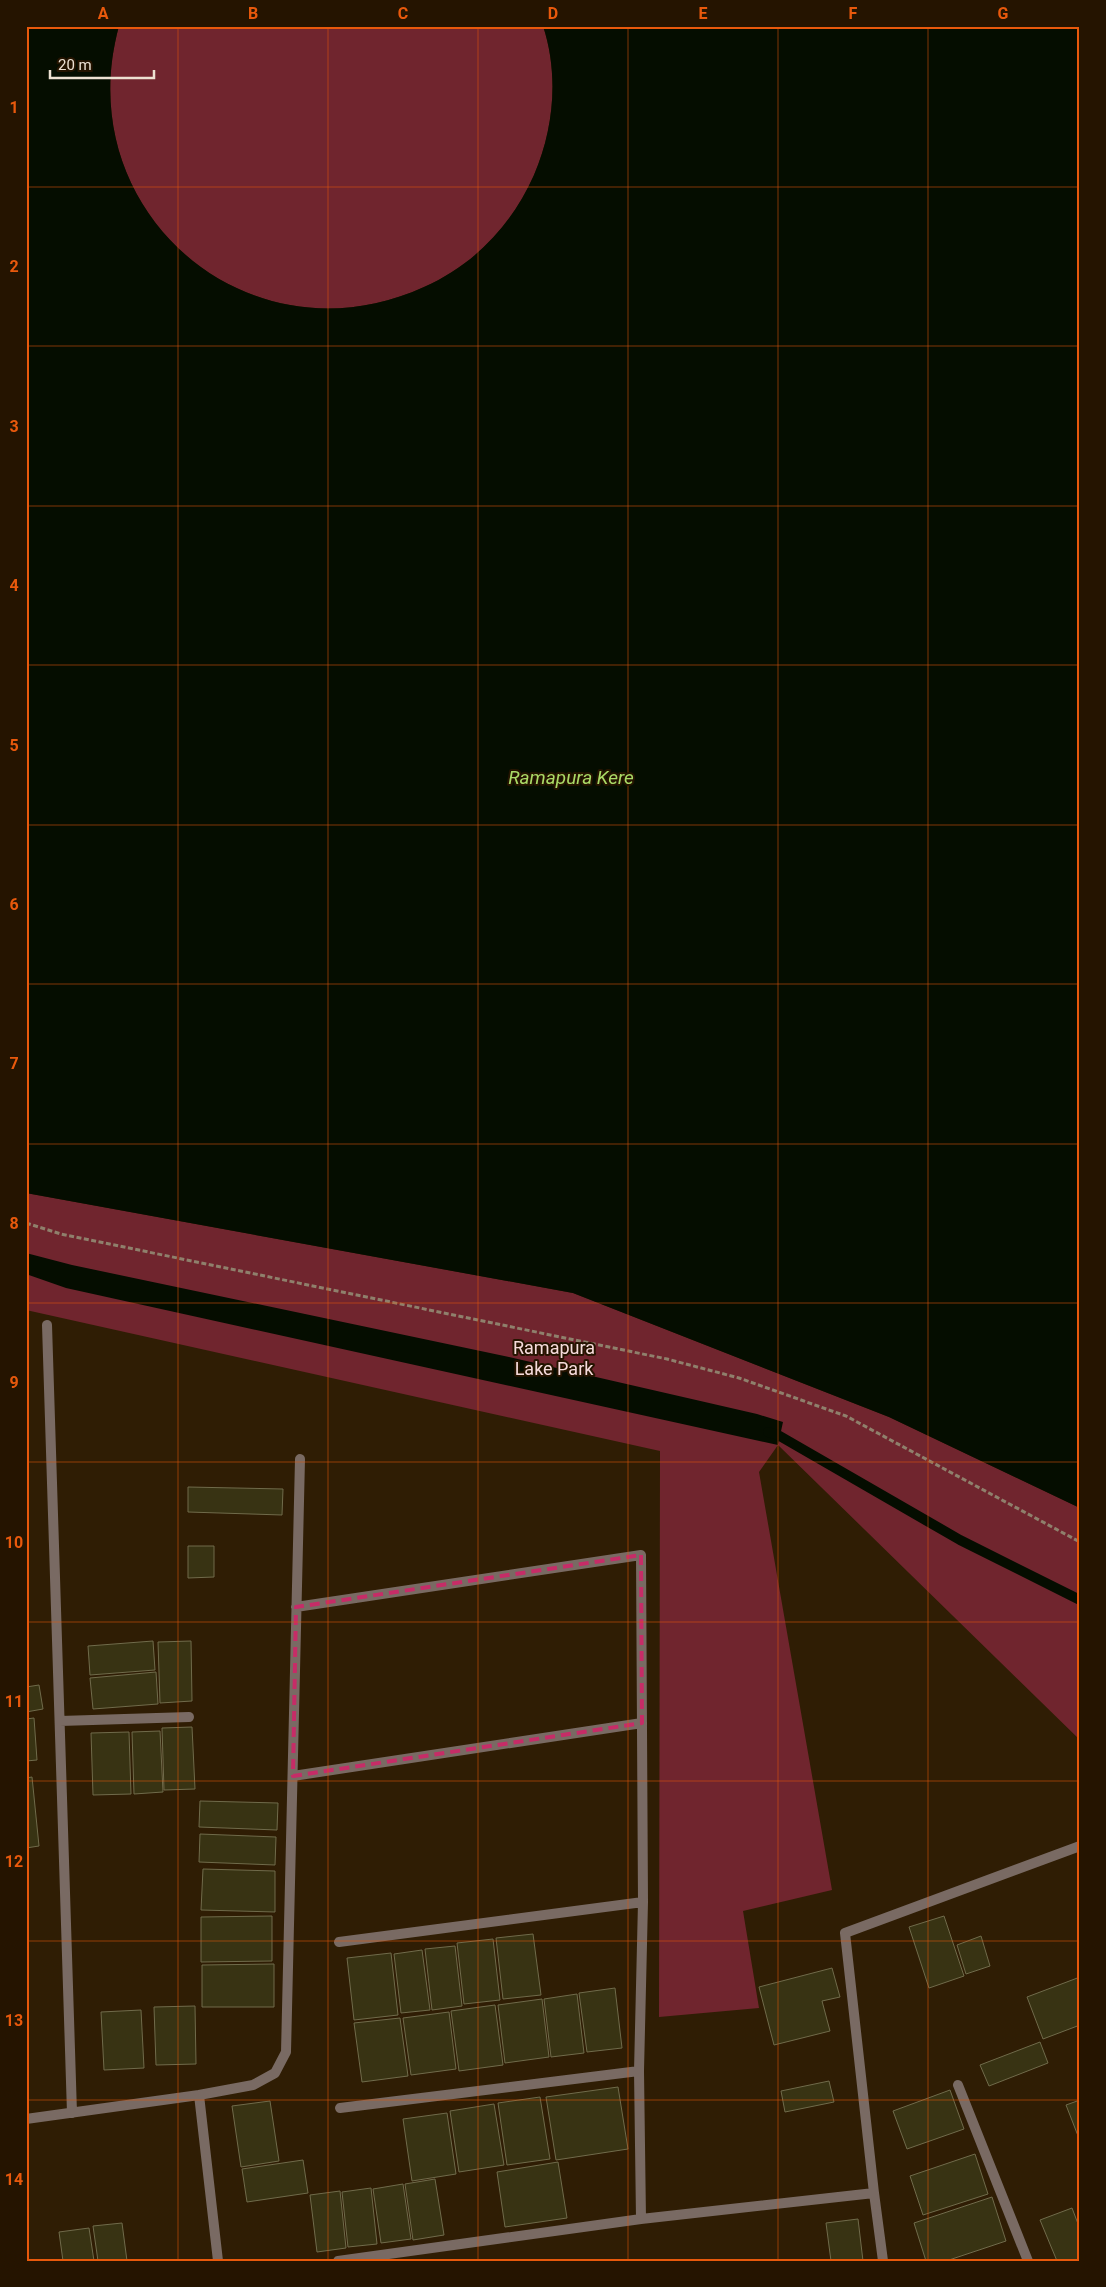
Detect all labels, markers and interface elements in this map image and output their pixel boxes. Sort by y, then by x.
text: A [98,4,109,23]
text: B [248,4,258,23]
text: C [398,4,408,23]
text: D [548,4,558,23]
text: E [699,4,708,23]
text: F [849,4,858,23]
text: G [998,4,1009,23]
scale bar [50,48,154,80]
text: 20 m [58,56,92,74]
text: 1 [9,98,19,117]
text: 2 [9,257,19,276]
text: 3 [9,417,19,436]
text: 4 [9,576,19,595]
text: 5 [9,736,19,755]
water label: Ramapura Kere [508,766,634,789]
text: 6 [9,895,19,914]
text: 7 [9,1054,19,1073]
text: 8 [9,1214,19,1233]
park label: Ramapura Lake Park [513,1337,595,1379]
text: 9 [9,1373,19,1392]
text: 10 [5,1533,23,1552]
text: 11 [5,1692,23,1711]
text: 12 [5,1852,23,1871]
text: 13 [5,2011,23,2030]
text: 14 [5,2170,23,2189]

